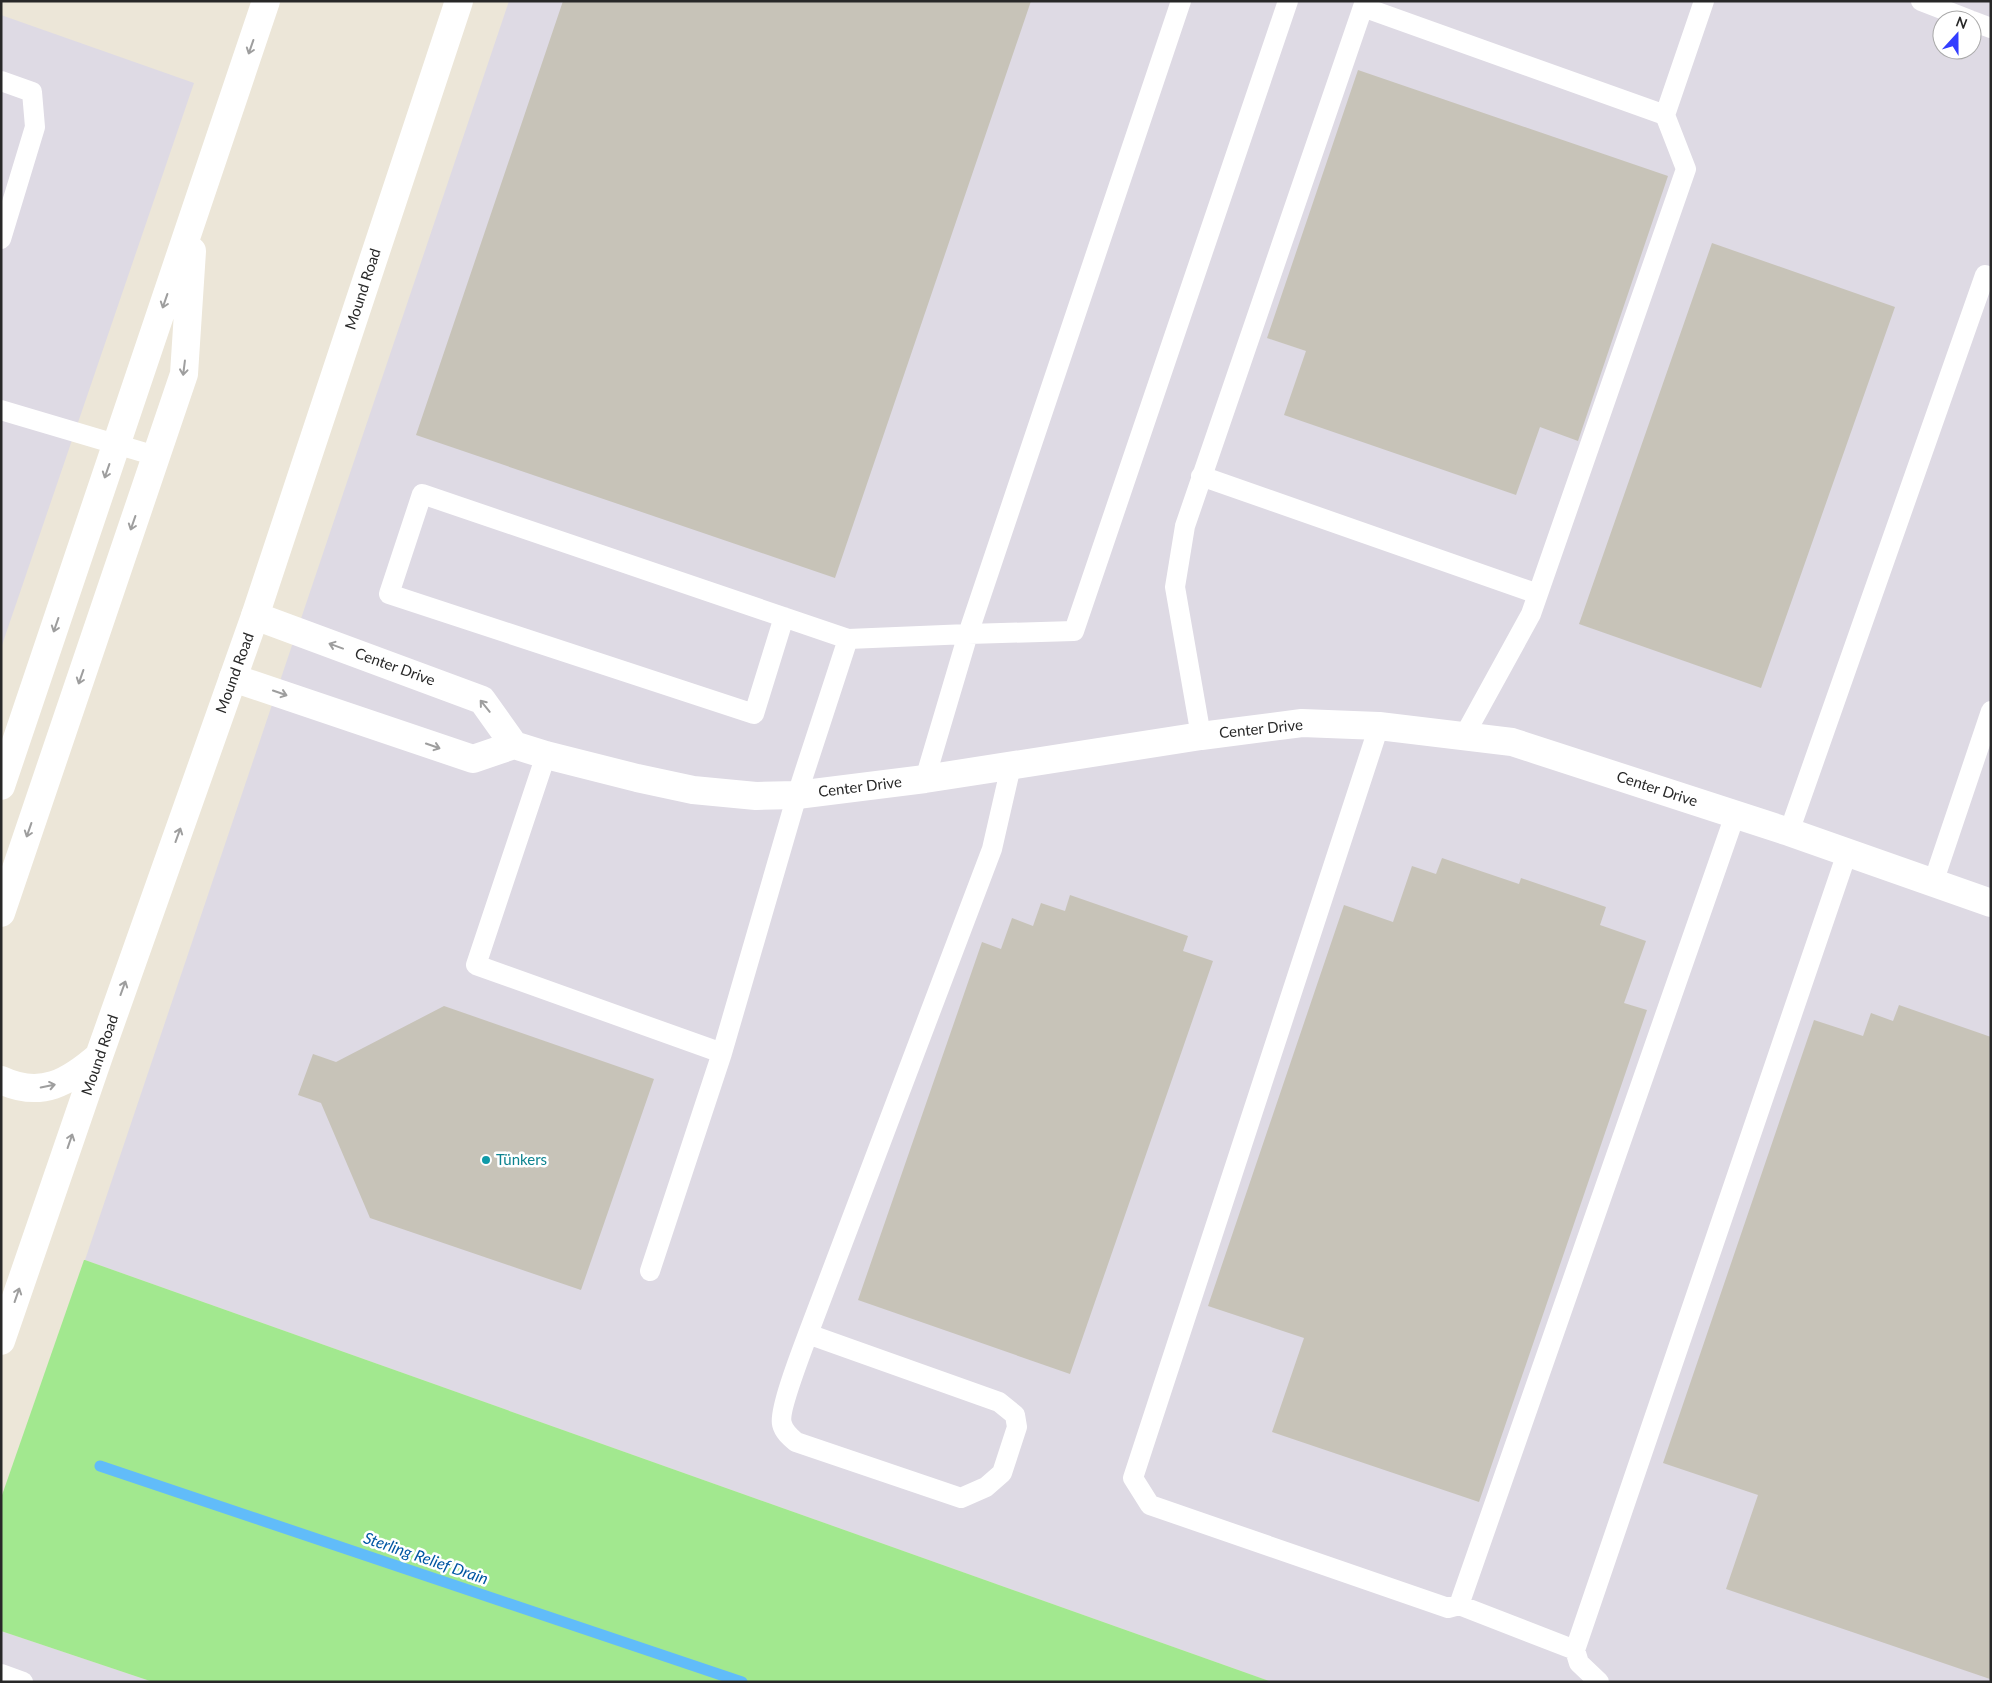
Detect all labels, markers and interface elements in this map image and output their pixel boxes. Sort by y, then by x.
north arrow [1932,10,1982,60]
text: N [1954,13,1970,32]
one-way arrow [246,39,255,55]
street label: Mound Road [340,246,384,332]
one-way arrow [160,293,169,308]
one-way arrow [179,360,189,376]
one-way arrow [102,463,112,479]
one-way arrow [128,514,138,530]
one-way arrow [50,617,60,633]
street label: Mound Road [211,630,257,715]
one-way arrow [329,641,344,650]
street label: Center Drive [353,643,438,689]
one-way arrow [76,668,86,684]
one-way arrow [271,689,287,699]
one-way arrow [480,700,491,713]
street label: Center Drive [1218,715,1304,741]
one-way arrow [425,741,441,751]
street label: Center Drive [1615,767,1700,810]
street label: Center Drive [817,772,903,800]
one-way arrow [24,822,33,838]
one-way arrow [174,827,183,843]
one-way arrow [119,980,128,996]
street label: Mound Road [77,1012,121,1098]
one-way arrow [40,1081,56,1090]
one-way arrow [66,1134,75,1150]
place label: Tünkers [496,1150,547,1168]
marker: Tünkers [480,1154,492,1166]
one-way arrow [13,1288,22,1303]
water label: Sterling Relief Drain [361,1527,491,1588]

